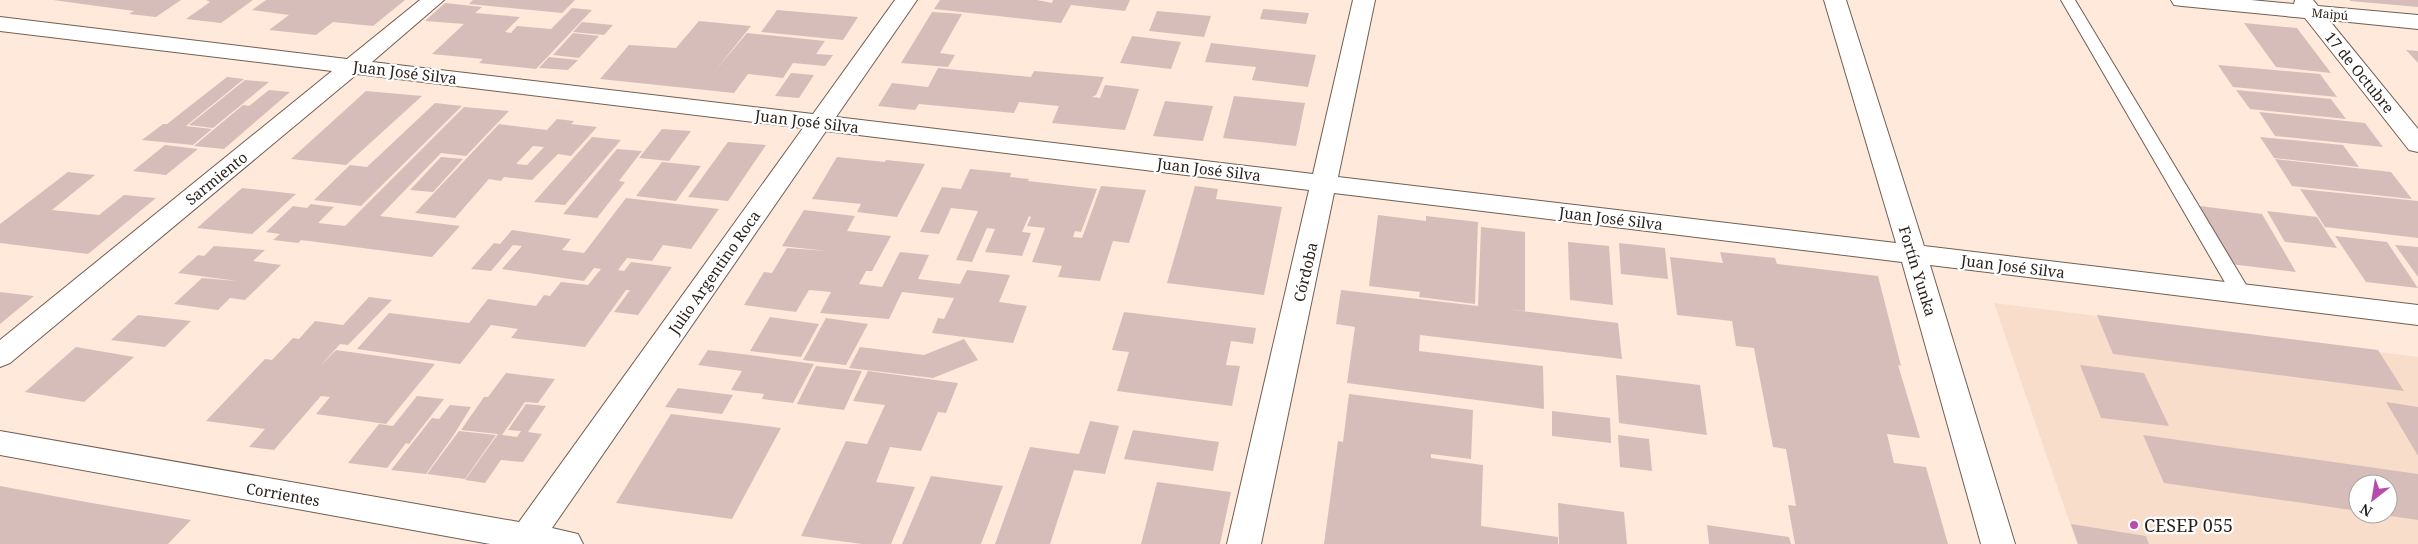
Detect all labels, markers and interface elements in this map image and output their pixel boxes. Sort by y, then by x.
street label: Maipú [2311,4,2349,24]
street label: 17 de Octubre [2321,27,2399,117]
street label: Juan José Silva [351,56,458,88]
street label: Juan José Silva [753,105,860,137]
street label: Sarmiento [181,147,251,209]
street label: Juan José Silva [1155,153,1262,185]
street label: Juan José Silva [1557,202,1664,234]
street label: Julio Argentino Roca [663,206,764,339]
street label: Fortín Yunka [1895,223,1941,319]
street label: Córdoba [1288,240,1322,304]
street label: Juan José Silva [1959,250,2066,282]
north arrow [2348,474,2398,524]
street label: Corrientes [245,478,322,510]
text: N [2356,500,2376,522]
place label: CESEP 055 [2144,513,2233,537]
marker: CESEP 055 [2128,519,2140,531]

